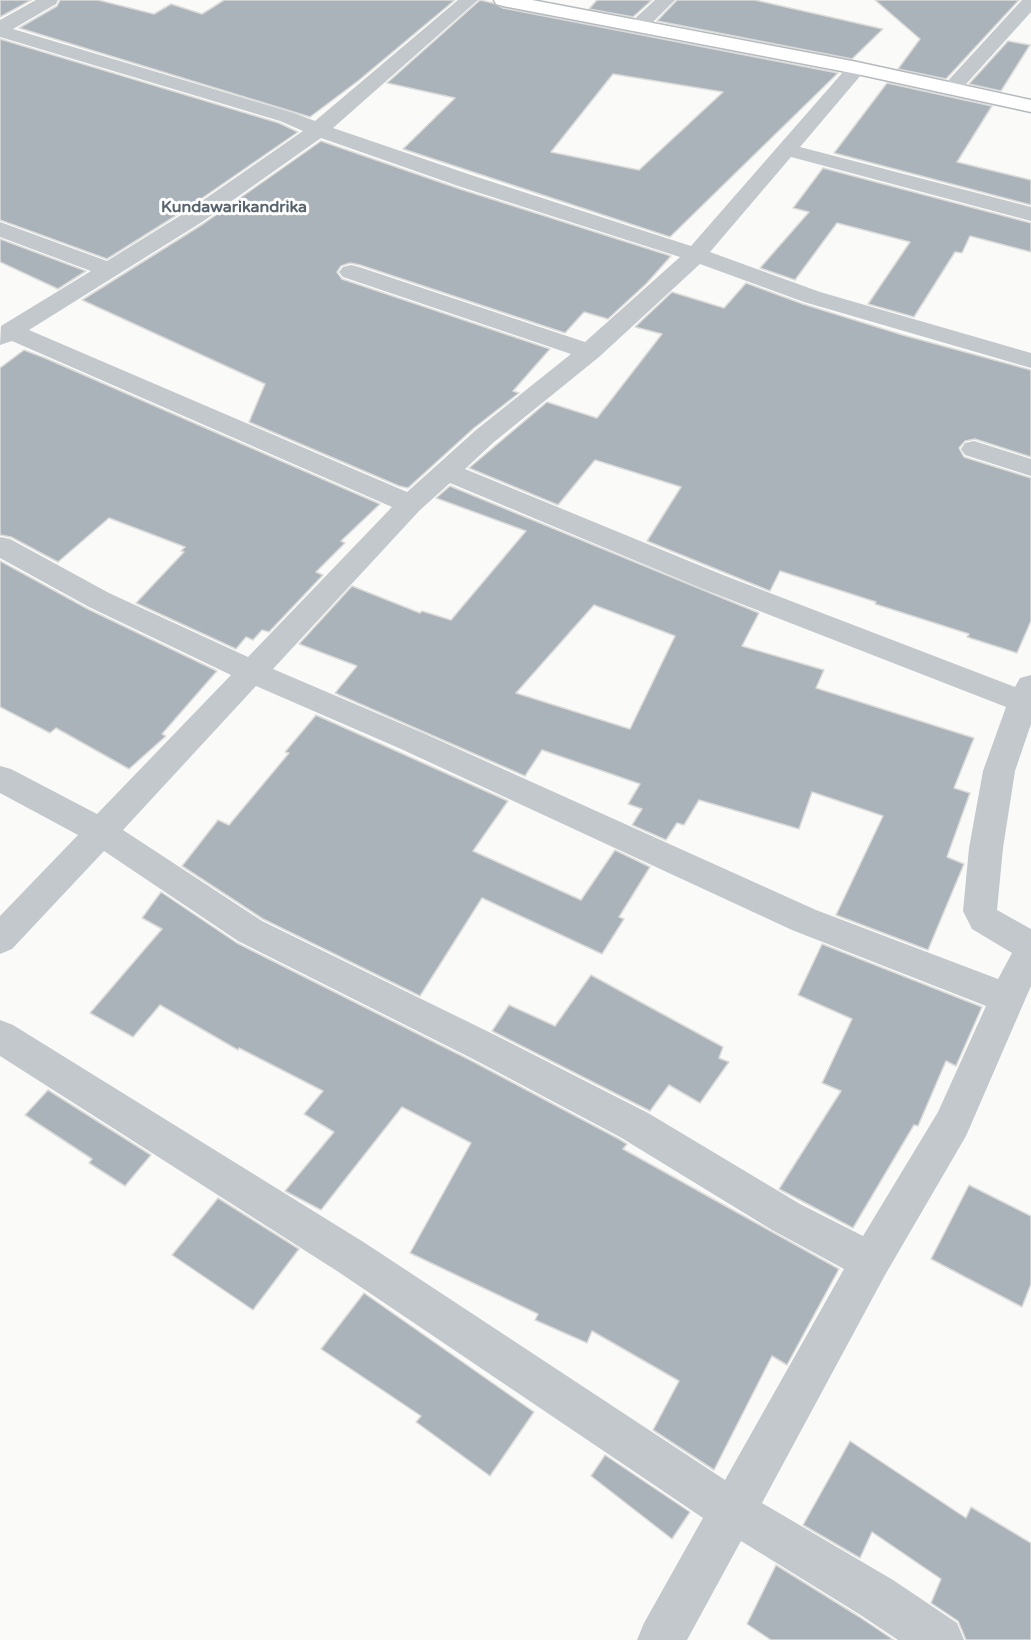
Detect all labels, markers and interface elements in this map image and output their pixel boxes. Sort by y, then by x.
district label: Kundawarikandrika [161,198,307,218]

